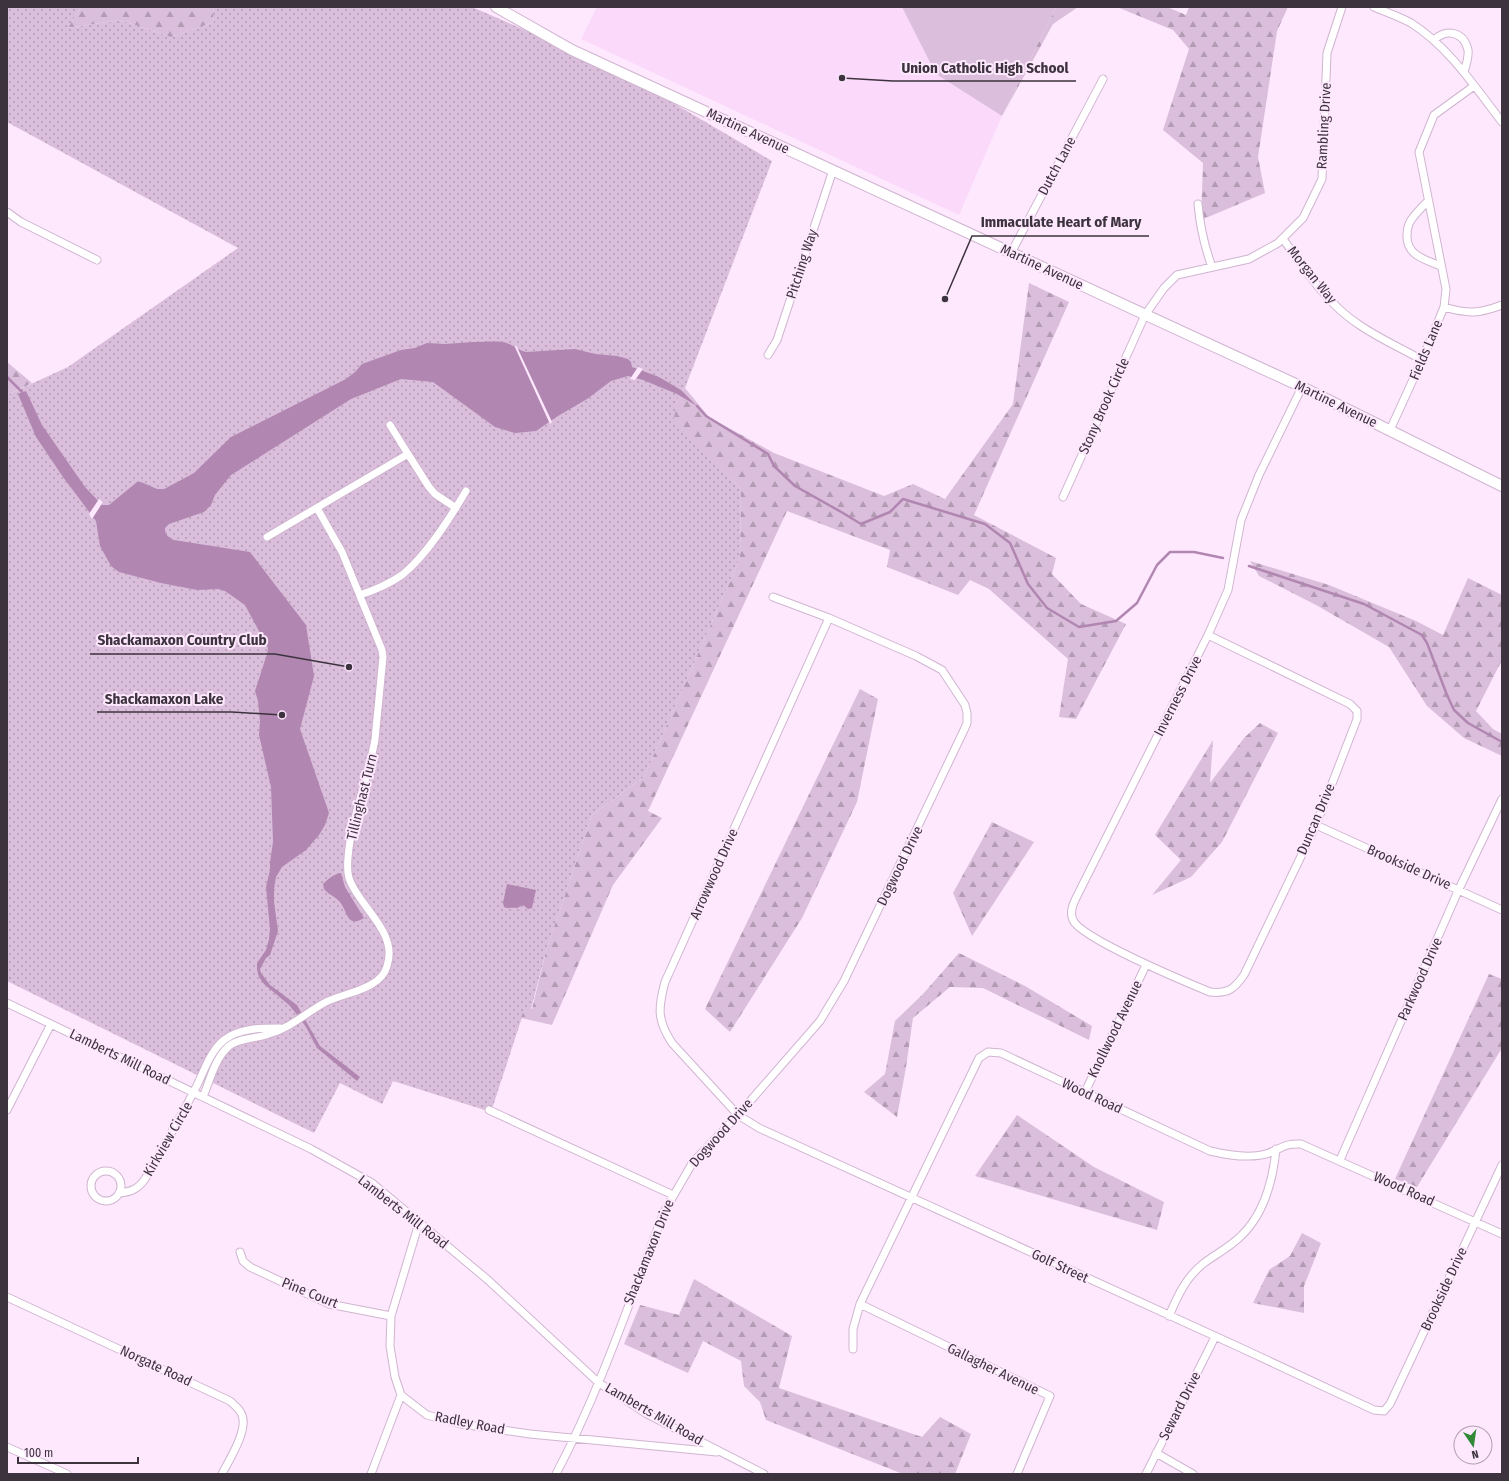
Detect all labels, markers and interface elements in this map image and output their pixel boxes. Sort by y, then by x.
callout: Union Catholic High School [893,54,1076,81]
text: Union Catholic High School [901,59,1069,77]
street label: Rambling Drive [1313,82,1335,170]
street label: Martine Avenue [704,104,792,158]
street label: Dutch Lane [1035,134,1080,198]
callout: Immaculate Heart of Mary [972,209,1149,236]
text: Immaculate Heart of Mary [981,213,1142,231]
street label: Pitching Way [783,226,821,301]
street label: Martine Avenue [998,240,1086,294]
street label: Morgan Way [1284,243,1341,308]
street label: Fields Lane [1406,317,1446,383]
street label: Stony Brook Circle [1075,355,1133,457]
street label: Martine Avenue [1292,377,1380,431]
callout: Shackamaxon Country Club [90,627,275,654]
text: Shackamaxon Country Club [97,631,267,649]
street label: Inverness Drive [1150,653,1206,739]
callout: Shackamaxon Lake [97,685,232,712]
text: Shackamaxon Lake [105,690,224,708]
street label: Tillinghast Turn [343,752,381,842]
street label: Duncan Drive [1293,781,1339,857]
street label: Dogwood Drive [873,823,927,909]
street label: Arrowwood Drive [686,826,742,922]
street label: Brookside Drive [1364,841,1454,893]
street label: Parkwood Drive [1394,935,1446,1023]
street label: Knollwood Avenue [1084,977,1146,1081]
street label: Lamberts Mill Road [67,1025,173,1089]
street label: Wood Road [1059,1075,1125,1117]
street label: Dogwood Drive [686,1095,756,1171]
street label: Kirkview Circle [140,1099,196,1179]
street label: Wood Road [1371,1168,1437,1210]
street label: Lamberts Mill Road [354,1171,452,1253]
street label: Shackamaxon Drive [620,1197,678,1307]
street label: Brookside Drive [1417,1244,1471,1333]
street label: Golf Street [1029,1245,1092,1287]
street label: Pine Court [279,1274,341,1312]
street label: Gallagher Avenue [944,1339,1042,1399]
street label: Norgate Road [117,1342,195,1390]
street label: Seward Drive [1155,1369,1205,1443]
street label: Lamberts Mill Road [602,1379,706,1449]
street label: Radley Road [434,1408,506,1438]
north arrow [1453,1425,1493,1465]
scale bar [18,1439,138,1465]
text: 100 m [24,1446,53,1460]
text: N [1470,1447,1480,1461]

